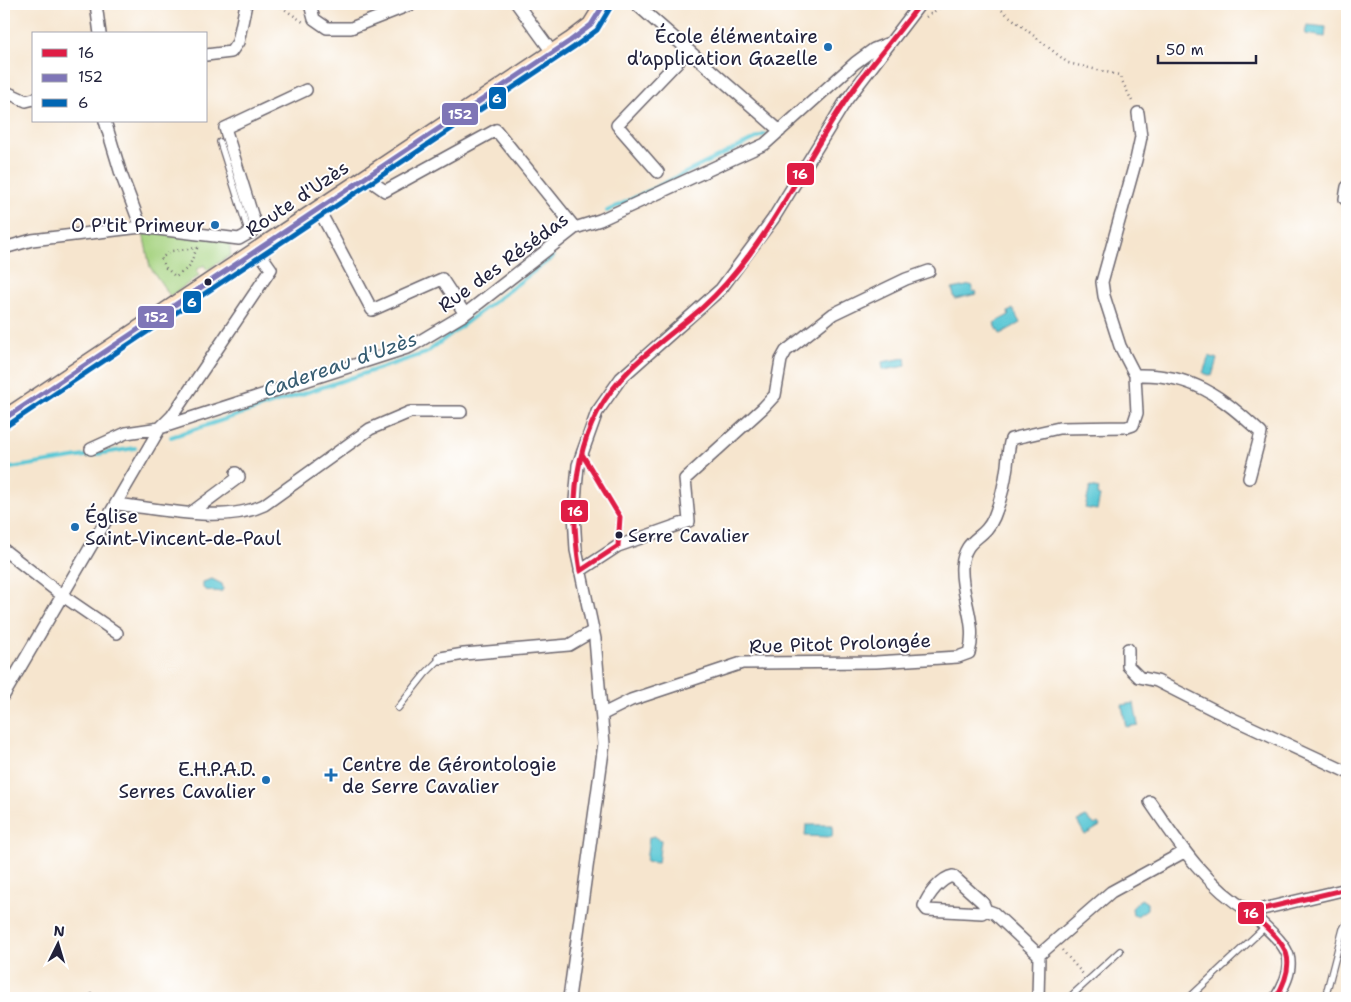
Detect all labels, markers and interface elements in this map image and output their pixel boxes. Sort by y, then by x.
place label: École élémentaire d'application Gazelle [627,23,818,71]
legend [32,32,208,122]
scale bar [1158,32,1256,64]
text: 50 m [1166,40,1204,60]
marker: École élémentaire d'application Gazelle [822,41,834,53]
text: 16 [78,43,94,63]
text: 152 [78,67,103,87]
line badge: 6 [488,86,507,110]
text: 6 [492,89,502,107]
text: 6 [78,93,89,113]
line badge: 152 [441,102,479,126]
text: 152 [448,105,472,123]
street label: Route d'Uzès [241,155,354,242]
line badge: 16 [786,162,815,186]
text: 16 [792,165,808,183]
street label: Rue des Résédas [433,207,573,318]
place label: O P'tit Primeur [71,213,205,238]
marker: O P'tit Primeur [209,219,221,231]
unlabelled marker [203,277,213,287]
line badge: 6 [182,290,202,314]
text: 6 [187,293,197,311]
line badge: 152 [137,305,175,329]
text: 152 [144,308,168,326]
water label: Cadereau d'Uzès [259,325,421,403]
line badge: 16 [560,499,589,523]
text: 16 [567,502,583,520]
place label: Église Saint-Vincent-de-Paul [85,503,281,551]
marker: Église Saint-Vincent-de-Paul [69,521,81,533]
place label: Serre Cavalier [628,524,750,548]
marker: Serre Cavalier [614,530,624,540]
street label: Rue Pitot Prolongée [749,628,931,659]
place label: Centre de Gérontologie de Serre Cavalier [342,752,557,799]
place label: E.H.P.A.D. Serres Cavalier [119,757,256,804]
marker: Centre de Gérontologie de Serre Cavalier [324,768,338,782]
marker: E.H.P.A.D. Serres Cavalier [260,774,272,786]
line badge: 16 [1237,901,1265,925]
text: 16 [1243,904,1259,922]
north arrow [32,920,82,970]
text: N [53,922,65,940]

